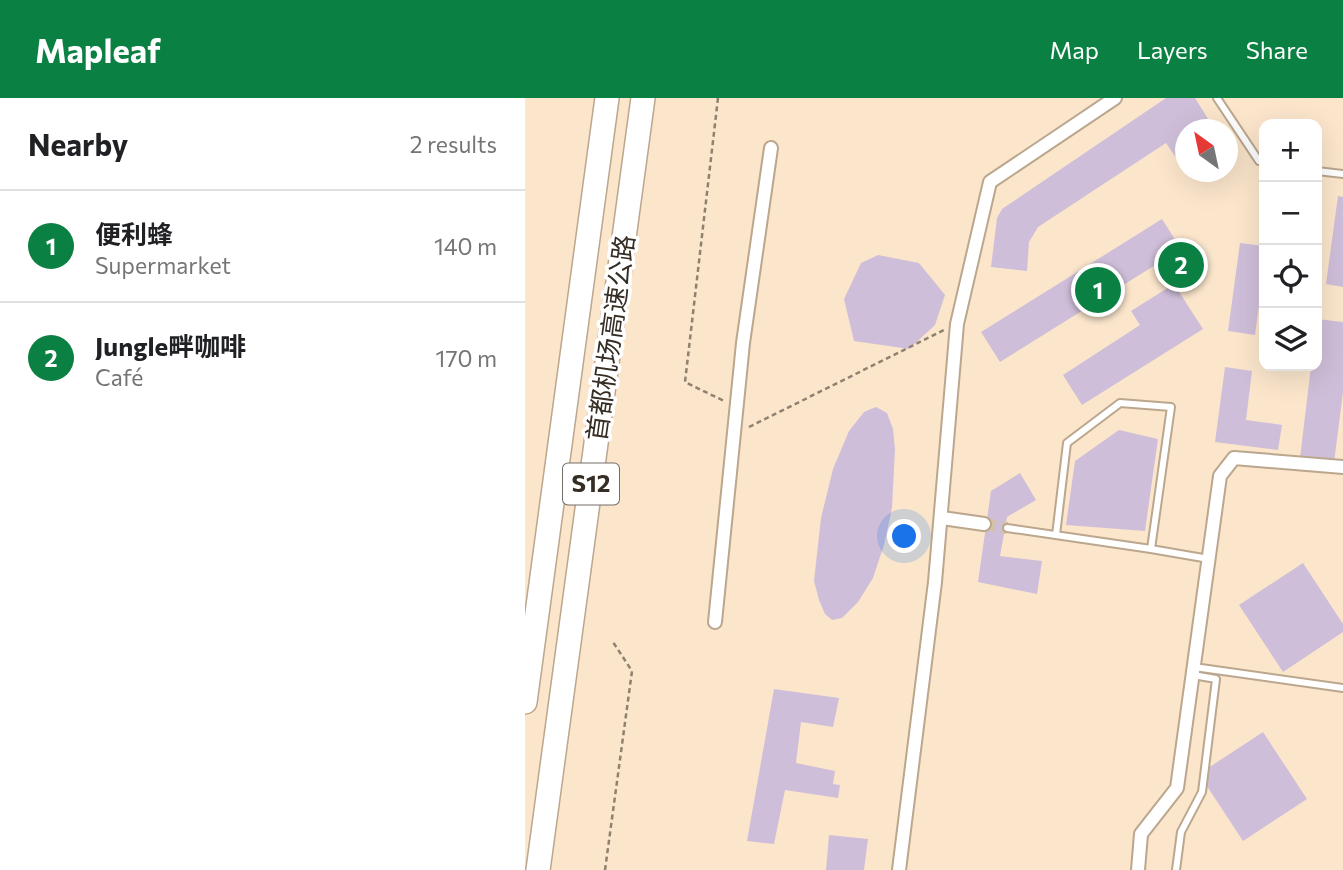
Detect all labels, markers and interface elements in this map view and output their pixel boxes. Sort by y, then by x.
text: Mapleaf [35,29,161,70]
text: Map [1050,35,1099,64]
text: Layers [1137,35,1208,64]
text: Share [1246,35,1308,64]
north arrow [1175,119,1238,182]
map controls [1259,119,1322,371]
button: + [1259,119,1322,182]
text: Nearby [28,125,128,162]
text: 2 results [410,130,497,158]
button: − [1259,182,1322,245]
text: 便利蜂 [95,218,173,249]
text: 1 [46,232,56,260]
text: 140 m [434,232,497,260]
street label: 首都机场高速公路 [580,233,639,443]
pin: 2 [1158,239,1204,291]
button: locate [1259,245,1322,308]
text: Supermarket [95,251,231,279]
pin: 1 [1075,264,1121,316]
button: layers [1259,308,1322,371]
text: Jungle畔咖啡 [95,330,246,361]
text: 2 [44,344,58,372]
text: 170 m [436,344,497,372]
text: Café [95,363,143,391]
road number: S12 [563,464,619,505]
your location [887,519,921,553]

